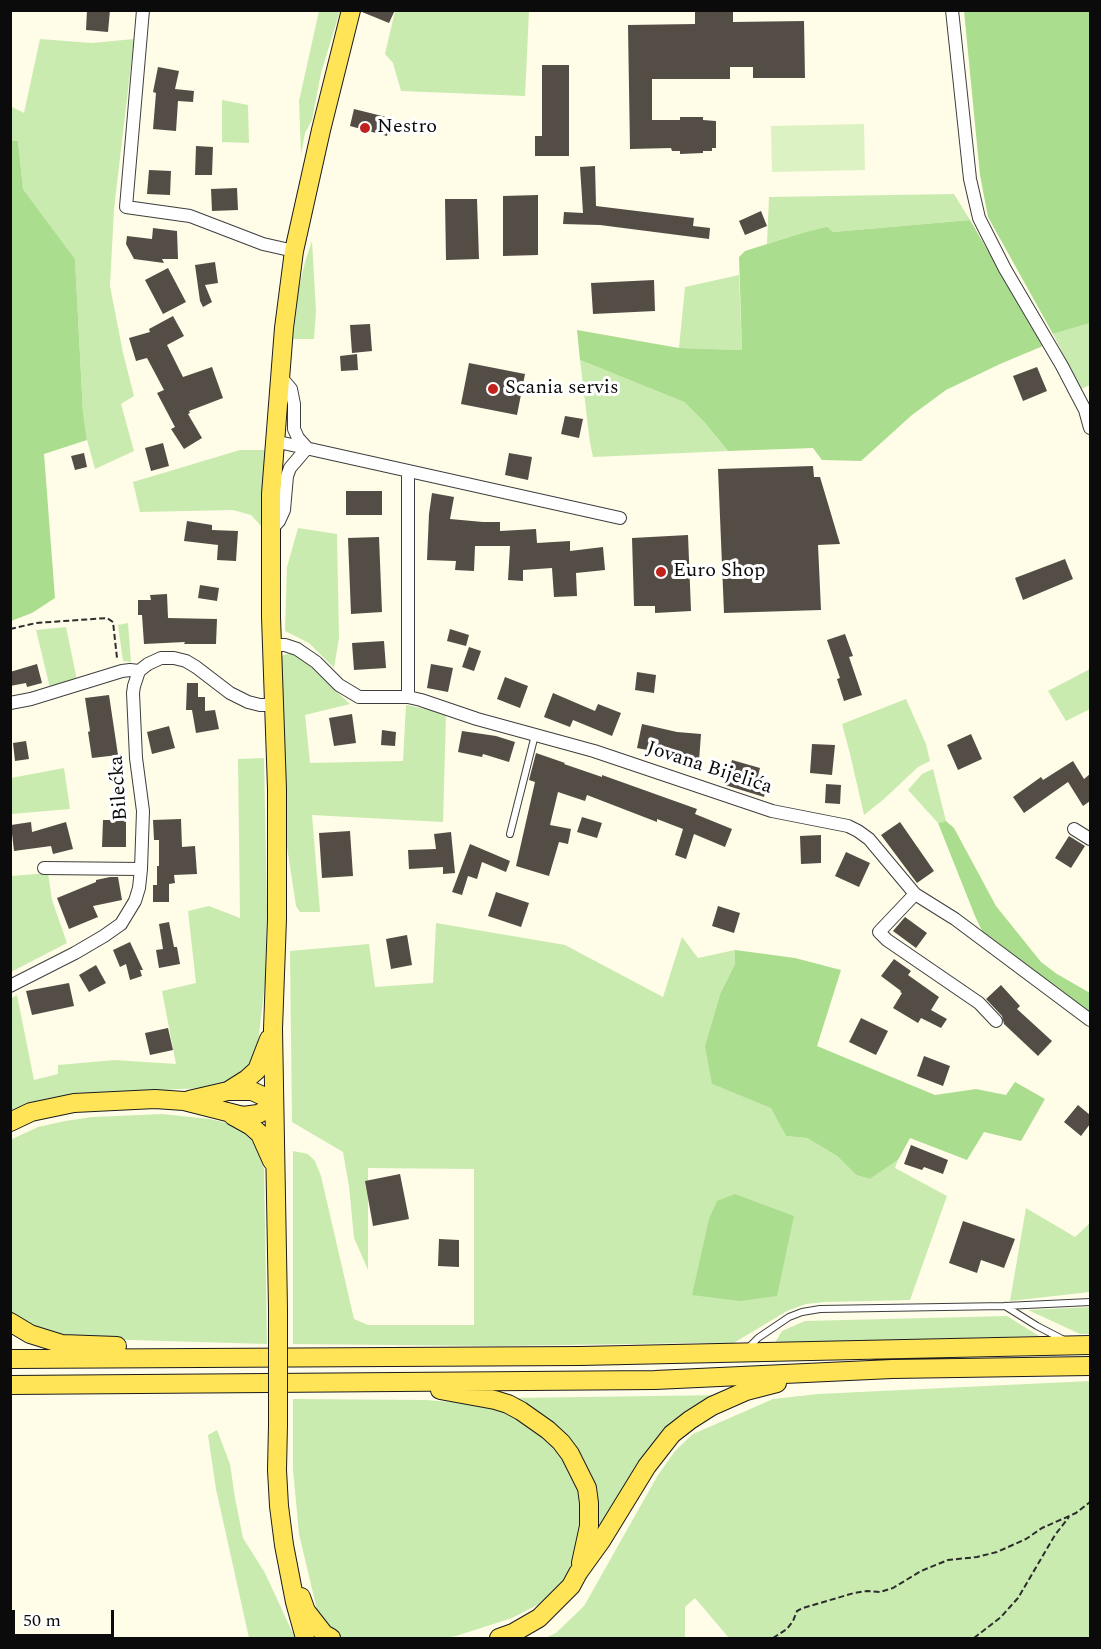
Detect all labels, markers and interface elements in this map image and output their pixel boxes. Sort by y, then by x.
place label: Nestro [377,116,437,140]
marker: Nestro [358,121,372,135]
place label: Scania servis [505,377,619,401]
marker: Scania servis [486,382,500,396]
place label: Euro Shop [673,560,765,584]
marker: Euro Shop [654,565,668,579]
street label: Jovana Bijelića [643,737,775,801]
street label: Bilećka [106,755,134,821]
scale bar [15,1598,117,1636]
text: 50 m [23,1607,61,1634]

